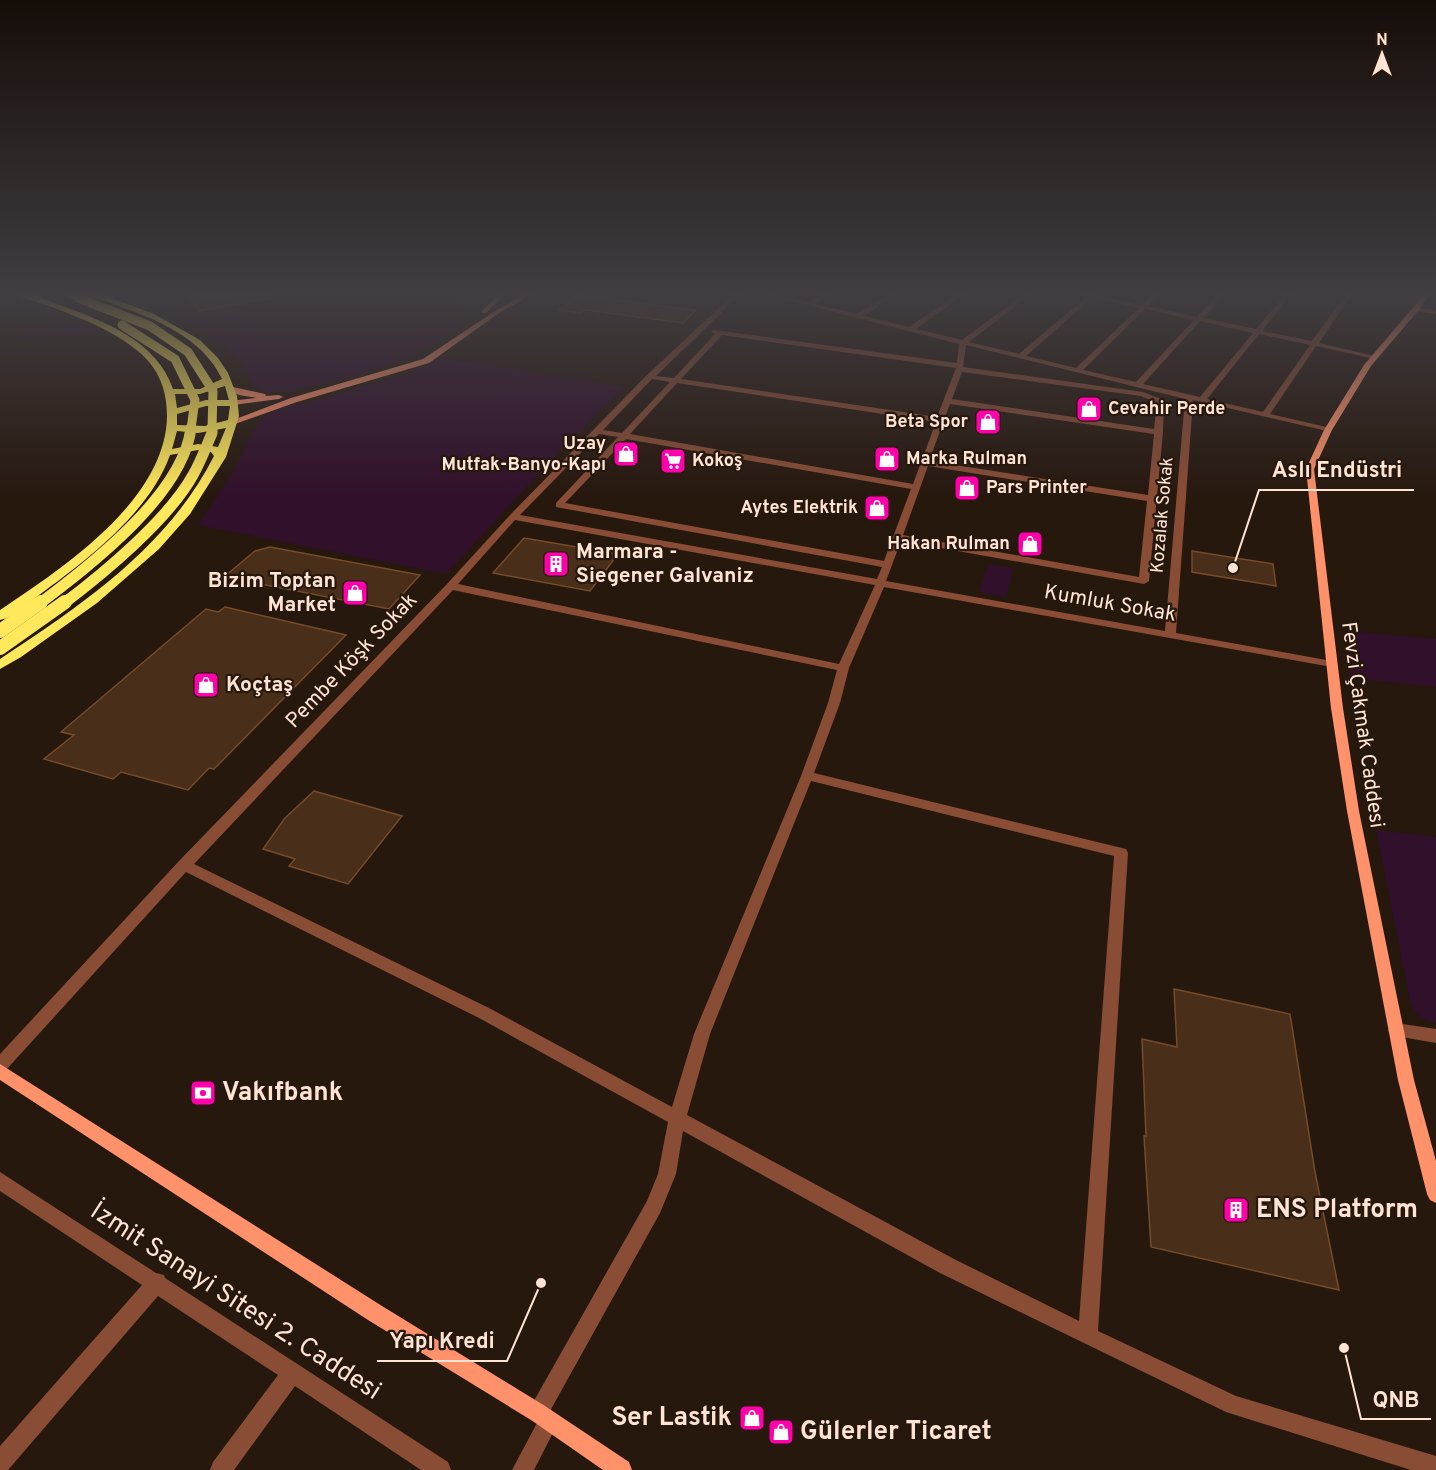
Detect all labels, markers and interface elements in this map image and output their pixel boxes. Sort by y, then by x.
north arrow [1352,24,1412,84]
text: N [1376,31,1388,51]
shop icon: Cevahir Perde [1074,394,1104,424]
place label: Cevahir Perde [1108,398,1225,421]
shop icon: Beta Spor [973,407,1003,437]
place label: Beta Spor [885,411,968,434]
place label: Uzay Mutfak-Banyo-Kapı [441,433,606,477]
shop icon: Uzay Mutfak-Banyo-Kapı [611,439,641,469]
shop icon: Marka Rulman [872,444,902,474]
supermarket icon: Kokoş [658,446,688,476]
place label: Marka Rulman [906,448,1027,471]
place label: Kokoş [692,450,743,473]
callout: Aslı Endüstri [1259,450,1414,490]
street label: Kozalak Sokak [1146,456,1180,574]
text: Aslı Endüstri [1272,458,1402,485]
shop icon: Pars Printer [952,473,982,503]
place label: Pars Printer [986,477,1087,500]
shop icon: Aytes Elektrik [862,493,892,523]
place label: Aytes Elektrik [740,497,858,520]
shop icon: Hakan Rulman [1015,529,1045,559]
place label: Hakan Rulman [887,533,1010,556]
place label: Marmara - Siegener Galvaniz [576,539,754,590]
building icon: Marmara - Siegener Galvaniz [541,549,571,579]
place label: Bizim Toptan Market [208,568,336,619]
shop icon: Bizim Toptan Market [340,578,370,608]
street label: Kumluk Sokak [1042,579,1178,629]
street label: Pembe Köşk Sokak [280,587,424,735]
street label: Fevzi Çakmak Caddesi [1334,620,1390,830]
shop icon: Koçtaş [191,670,221,700]
place label: Koçtaş [226,672,293,699]
place label: Vakıfbank [222,1077,343,1110]
bank icon: Vakıfbank [188,1078,218,1108]
place label: ENS Platform [1256,1194,1418,1227]
street label: İzmit Sanayi Sitesi 2. Caddesi [83,1195,387,1409]
building icon: ENS Platform [1221,1195,1251,1225]
callout: Yapı Kredi [377,1321,507,1361]
text: Yapı Kredi [389,1329,495,1356]
callout: QNB [1361,1379,1431,1419]
text: QNB [1373,1388,1419,1415]
place label: Ser Lastik [611,1402,732,1435]
shop icon: Ser Lastik [737,1403,767,1433]
place label: Gülerler Ticaret [800,1416,992,1449]
shop icon: Gülerler Ticaret [766,1417,796,1447]

